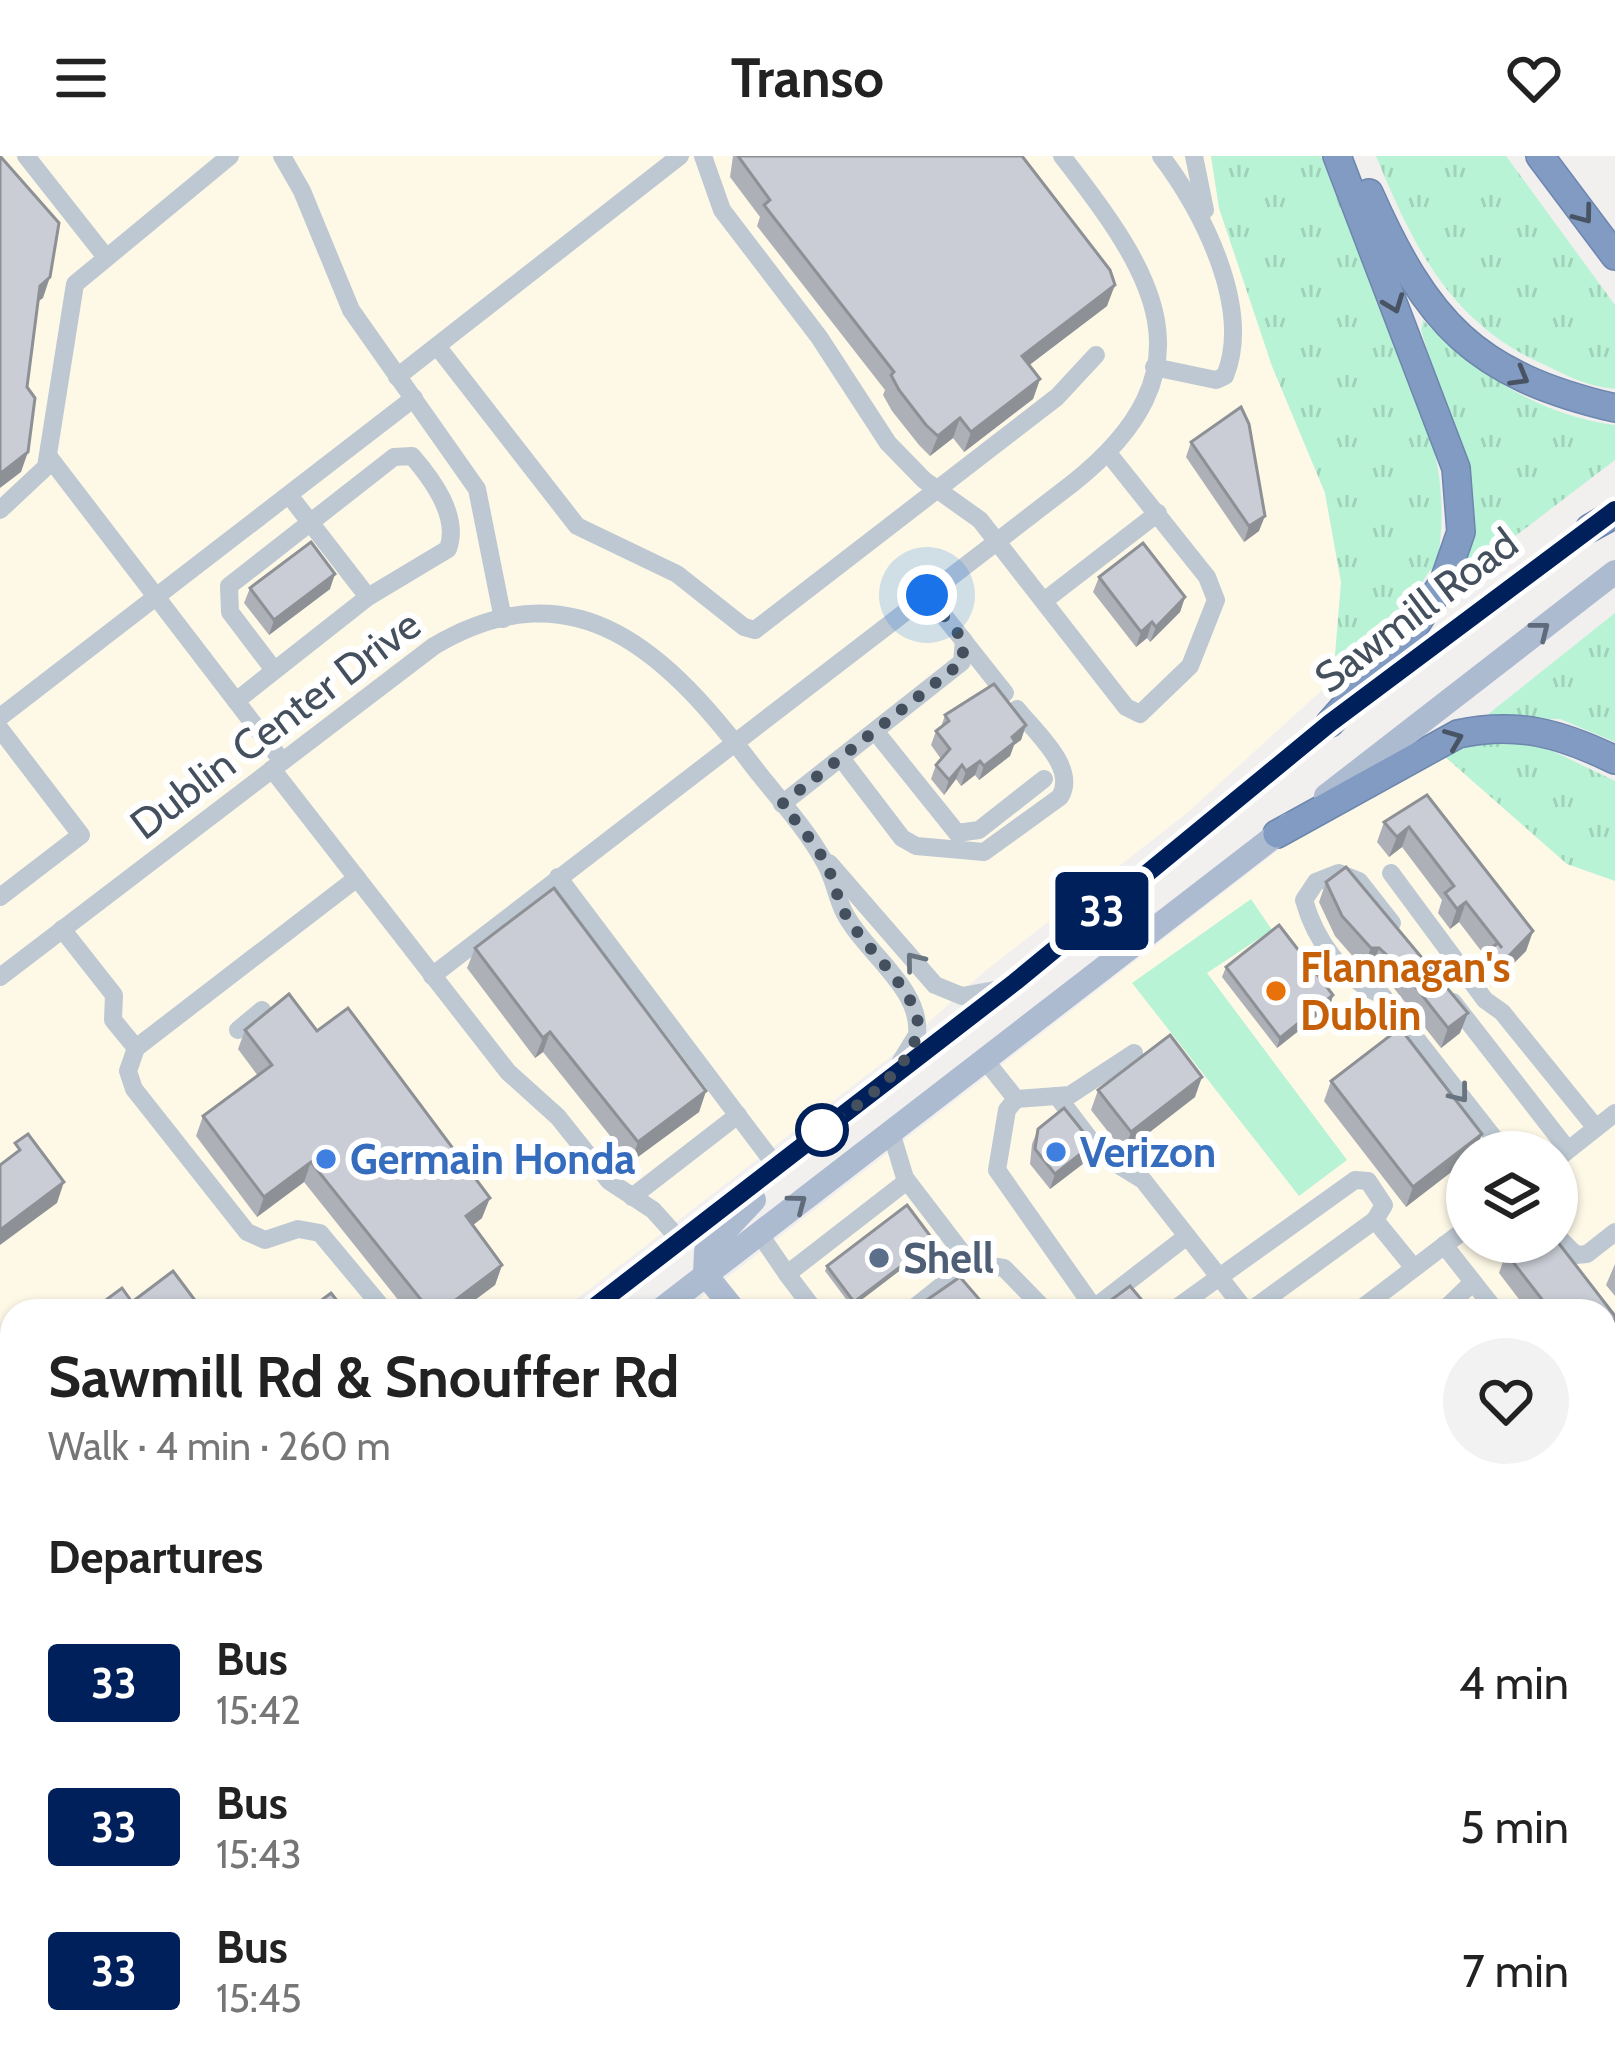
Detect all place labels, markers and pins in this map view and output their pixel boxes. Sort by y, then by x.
place label: Flannagan's Dublin [1300,941,1511,1041]
marker: Flannagan's Dublin [1263,978,1289,1004]
unlabelled marker [797,1105,847,1155]
place label: Verizon [1080,1126,1216,1178]
place label: Germain Honda [350,1133,635,1185]
marker: Verizon [1043,1139,1069,1165]
marker: Germain Honda [313,1146,339,1172]
place label: Shell [903,1232,994,1284]
marker: Shell [866,1245,892,1271]

